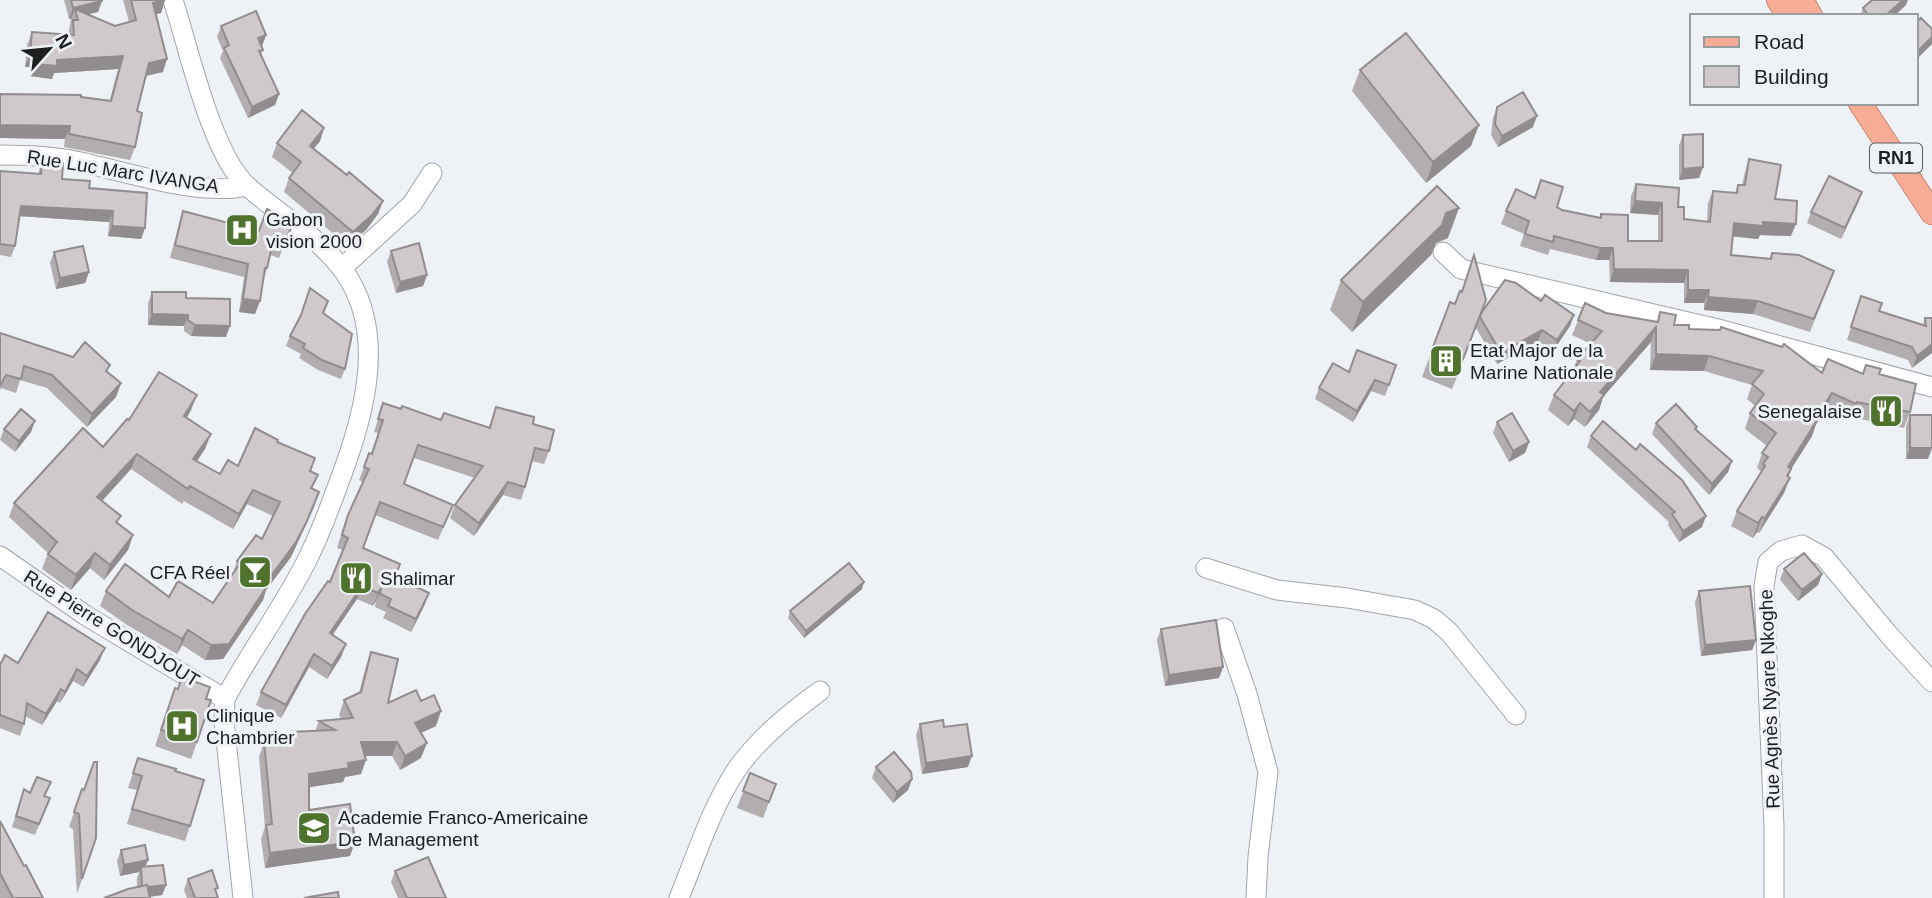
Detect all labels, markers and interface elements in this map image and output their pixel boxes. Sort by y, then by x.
north arrow [14,14,84,84]
legend [1690,14,1918,105]
text: Road [1754,30,1804,53]
text: N [51,31,76,52]
text: Building [1754,65,1829,88]
road number: RN1 [1870,144,1922,173]
street label: Rue Luc Marc IVANGA [26,146,221,197]
place label: Gabon vision 2000 [266,209,362,252]
hospital icon: Gabon vision 2000 [223,211,261,249]
place label: Etat Major de la Marine Nationale [1470,340,1614,383]
building icon: Etat Major de la Marine Nationale [1427,342,1465,380]
restaurant icon: Senegalaise [1867,392,1905,430]
place label: Senegalaise [1757,401,1862,422]
bar icon: CFA Réel [236,553,274,591]
restaurant icon: Shalimar [337,559,375,597]
place label: CFA Réel [150,562,230,583]
street label: Rue Pierre GONDJOUT [20,566,204,691]
place label: Shalimar [380,568,456,589]
street label: Rue Agnès Nyare Nkoghe [1755,589,1784,809]
place label: Clinique Chambrier [206,705,295,748]
hospital icon: Clinique Chambrier [163,707,201,745]
place label: Academie Franco-Americaine De Management [338,807,588,850]
school or university icon: Academie Franco-Americaine De Management [295,809,333,847]

